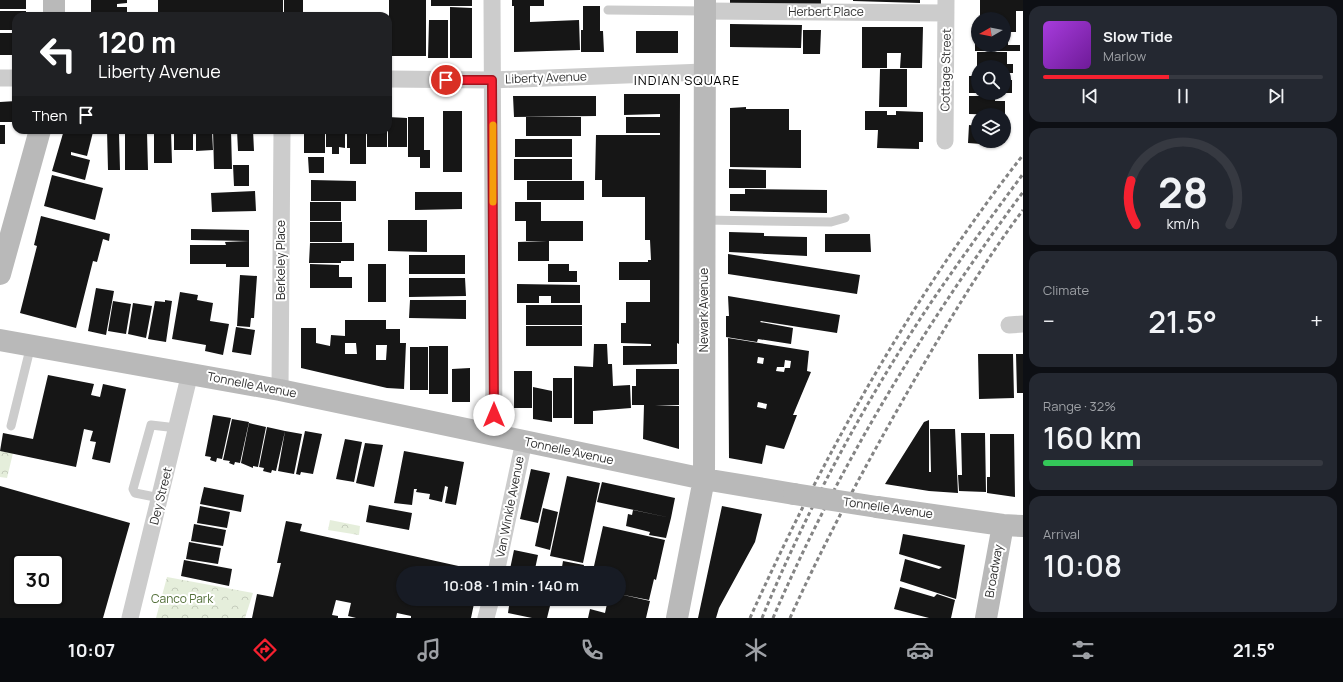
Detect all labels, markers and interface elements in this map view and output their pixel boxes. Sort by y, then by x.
street label: Herbert Place [788,3,864,20]
north arrow [971,12,1011,52]
map controls [971,12,1011,148]
text: 120 m [98,23,176,61]
text: Slow Tide [1103,26,1173,47]
icon: left [32,28,84,80]
street label: Cottage Street [936,28,955,112]
text: Marlow [1103,47,1146,65]
text: Liberty Avenue [98,59,221,83]
button: search [971,60,1011,100]
pin [429,63,463,97]
street label: Liberty Avenue [505,68,587,87]
icon: arrive [435,69,457,91]
district label: INDIAN SQUARE [634,71,740,89]
icon: previous [1079,85,1101,107]
icon: pause [1172,85,1194,107]
icon: next [1265,85,1287,107]
icon: arrive [75,104,97,126]
text: Then [32,105,67,126]
button: layers [971,108,1011,148]
text: 28 [1158,163,1208,219]
text: km/h [1166,213,1200,232]
street label: Berkeley Place [272,220,289,300]
street label: Newark Avenue [695,268,712,352]
text: Climate [1043,281,1089,299]
text: 21.5° [1148,301,1217,342]
text: − [1043,306,1055,336]
text: + [1310,306,1323,336]
street label: Tonnelle Avenue [206,368,298,402]
position arrow [473,394,515,436]
text: Range · 32% [1043,397,1116,415]
text: 160 km [1043,417,1142,458]
street label: Tonnelle Avenue [523,433,615,468]
street label: Van Winkle Avenue [491,455,528,559]
street label: Dey Street [145,465,176,527]
street label: Tonnelle Avenue [842,493,934,522]
text: Arrival [1043,525,1080,543]
street label: Broadway [980,542,1007,599]
text: 10:08 [1043,545,1122,586]
speed limit sign: 30 [12,554,64,606]
text: 10:08 · 1 min · 140 m [443,575,579,596]
park label: Canco Park [151,590,214,607]
icon: directions [251,636,279,664]
icon: music [415,636,443,664]
icon: phone [578,636,606,664]
icon: climate [742,636,770,664]
icon: car [906,636,934,664]
icon: filters [1069,636,1097,664]
text: 10:07 [68,638,115,662]
text: 21.5° [1233,638,1275,662]

